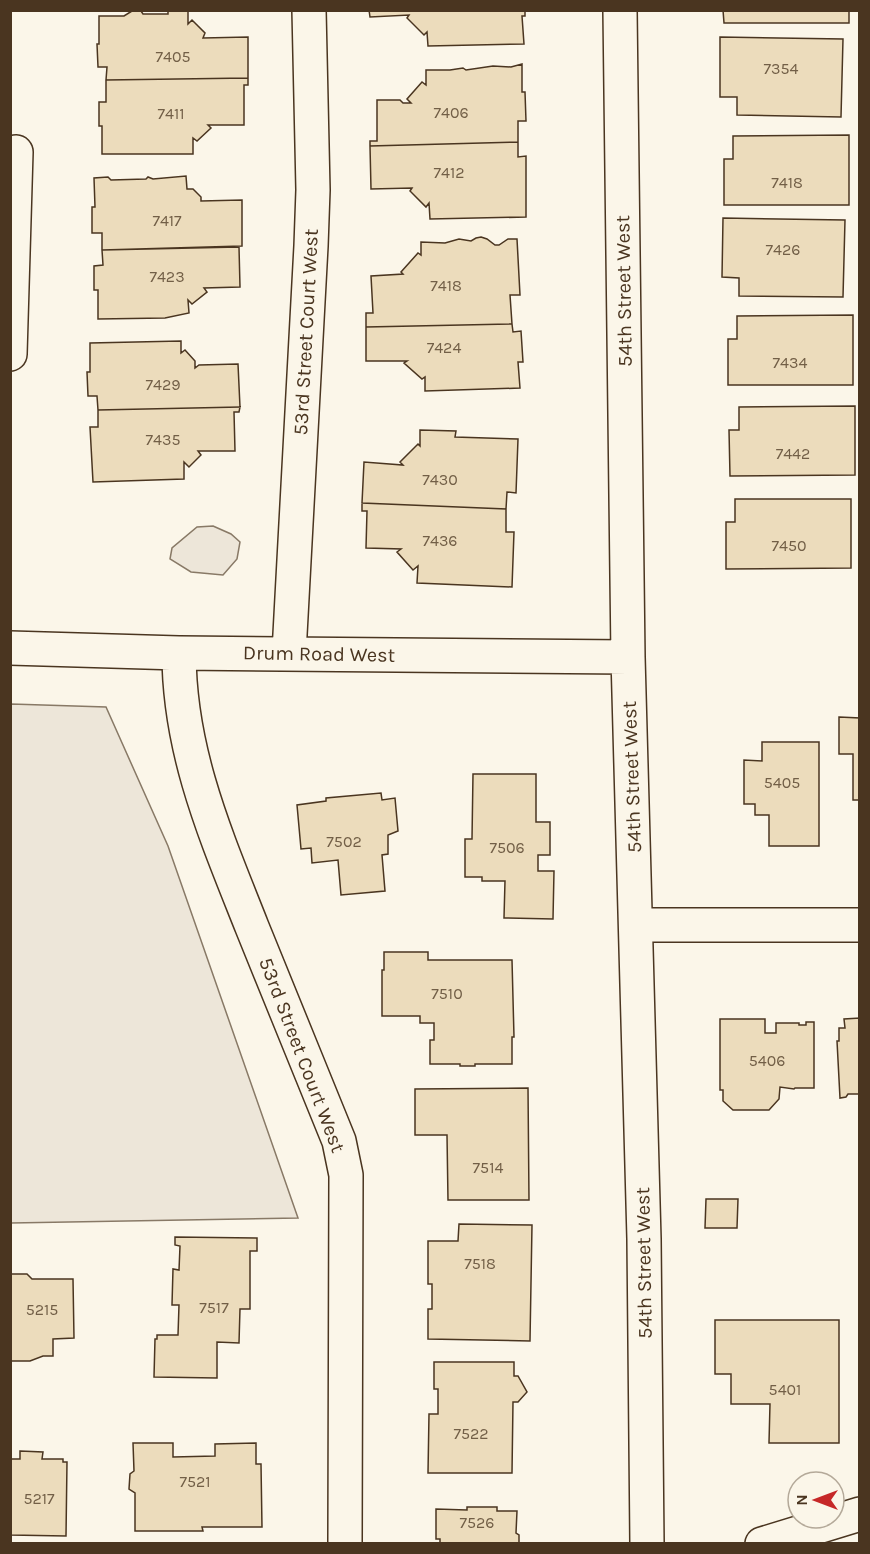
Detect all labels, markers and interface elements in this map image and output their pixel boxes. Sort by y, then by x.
house number: 7405 [156,47,190,66]
house number: 7354 [764,59,799,78]
house number: 7406 [433,103,469,122]
house number: 7411 [157,104,185,123]
house number: 7412 [433,163,465,182]
house number: 7418 [771,173,803,192]
house number: 7417 [152,211,182,230]
street label: 54th Street West [611,214,637,367]
street label: 53rd Street Court West [289,228,323,436]
house number: 7426 [766,240,800,259]
house number: 7423 [149,267,185,286]
house number: 7418 [430,276,462,295]
house number: 7424 [427,338,461,357]
house number: 7434 [773,353,807,372]
house number: 7429 [146,375,181,394]
house number: 7435 [146,430,180,449]
house number: 7442 [776,444,810,463]
house number: 7430 [422,470,458,489]
house number: 7436 [422,531,458,550]
house number: 7450 [772,536,806,555]
street label: Drum Road West [243,641,396,667]
street label: 54th Street West [618,700,646,853]
house number: 5405 [764,773,800,792]
house number: 7502 [326,832,362,851]
house number: 7506 [489,838,525,857]
street label: 53rd Street Court West [254,954,350,1156]
house number: 7510 [431,984,463,1003]
house number: 5406 [749,1051,785,1070]
house number: 7514 [473,1158,503,1177]
street label: 54th Street West [631,1186,657,1339]
house number: 7518 [464,1254,496,1273]
house number: 7517 [199,1298,229,1317]
house number: 5215 [26,1300,58,1319]
house number: 5401 [769,1380,801,1399]
house number: 7522 [453,1424,489,1443]
north arrow [786,1470,846,1530]
house number: 7521 [179,1472,211,1491]
house number: 5217 [23,1489,55,1508]
text: N [792,1494,811,1506]
house number: 7526 [460,1513,494,1532]

